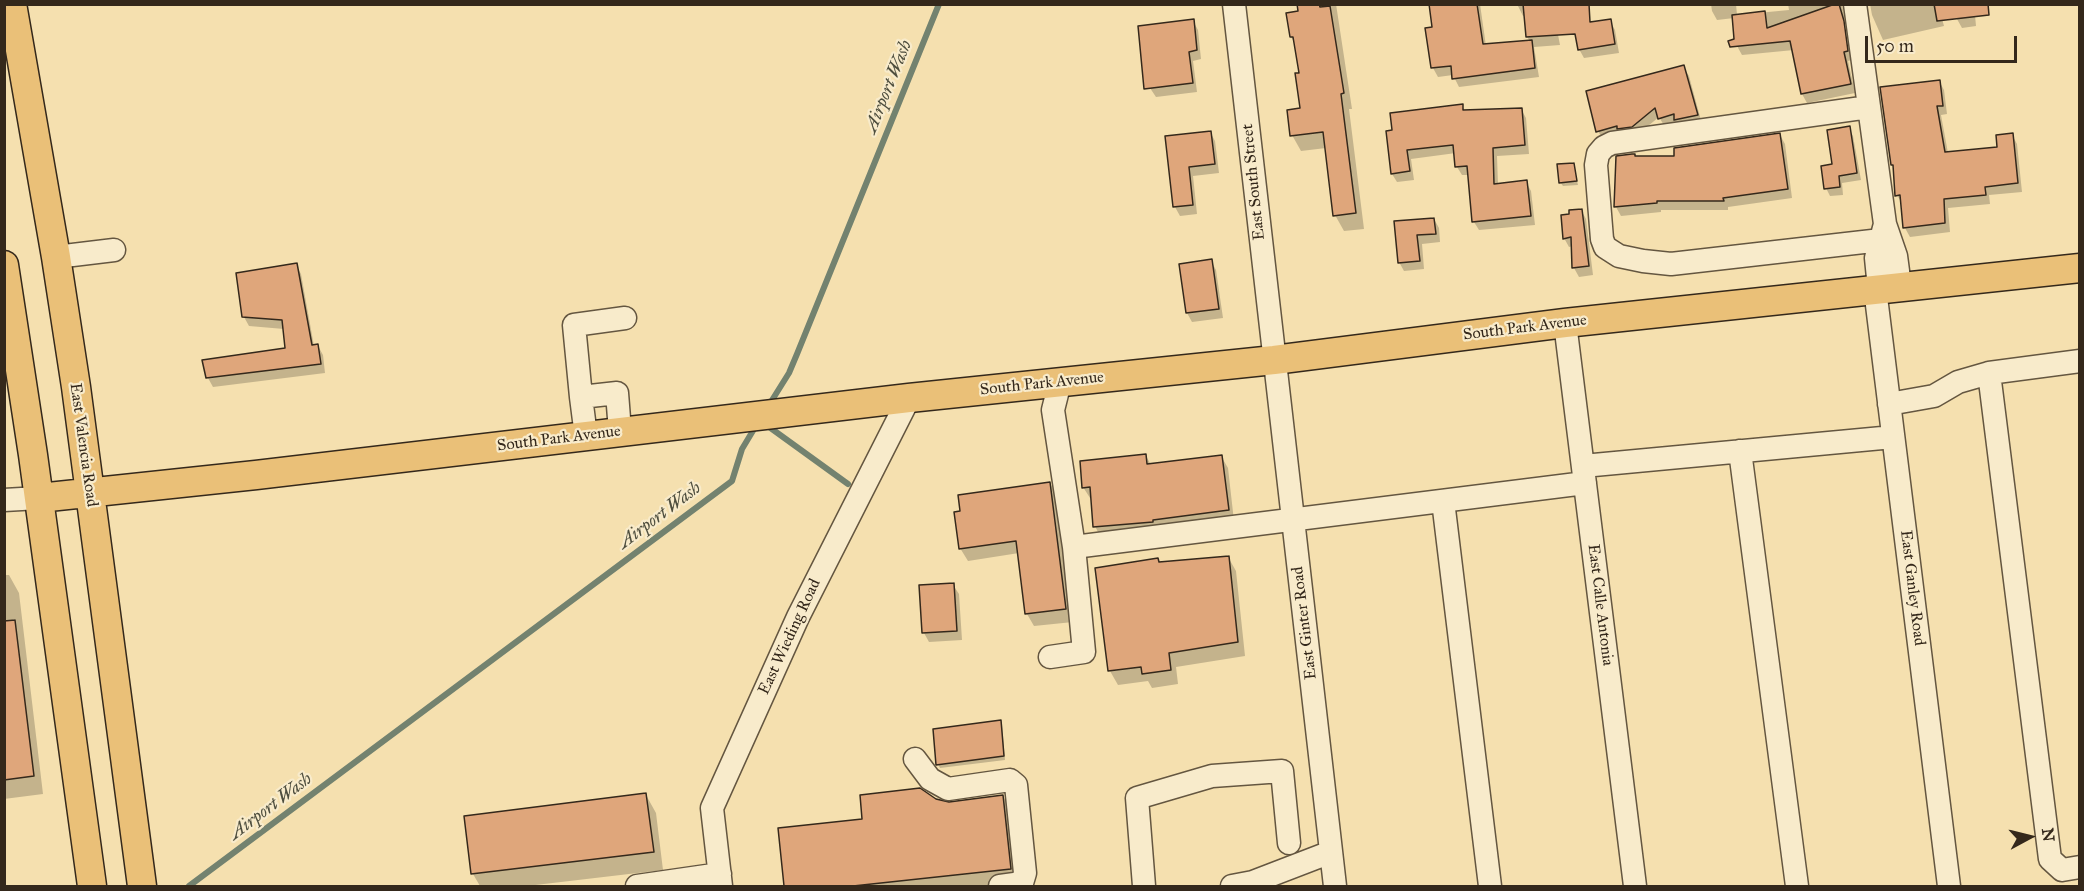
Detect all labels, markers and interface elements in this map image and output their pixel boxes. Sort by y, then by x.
scale bar [1868,24,2020,62]
text: 50 m [1876,35,1914,57]
water label: Airport Wash [861,37,917,137]
street label: East South Street [1238,123,1270,241]
street label: South Park Avenue [1462,311,1588,345]
street label: South Park Avenue [979,368,1105,400]
street label: East Valencia Road [65,382,101,508]
street label: South Park Avenue [496,422,622,456]
water label: Airport Wash [614,478,706,554]
street label: East Ganley Road [1895,529,1929,647]
street label: East Calle Antonia [1583,543,1617,667]
street label: East Ginter Road [1289,565,1321,681]
street label: East Wieding Road [755,576,825,698]
water label: Airport Wash [225,769,317,845]
north arrow [2000,807,2060,867]
text: N [2038,827,2059,843]

